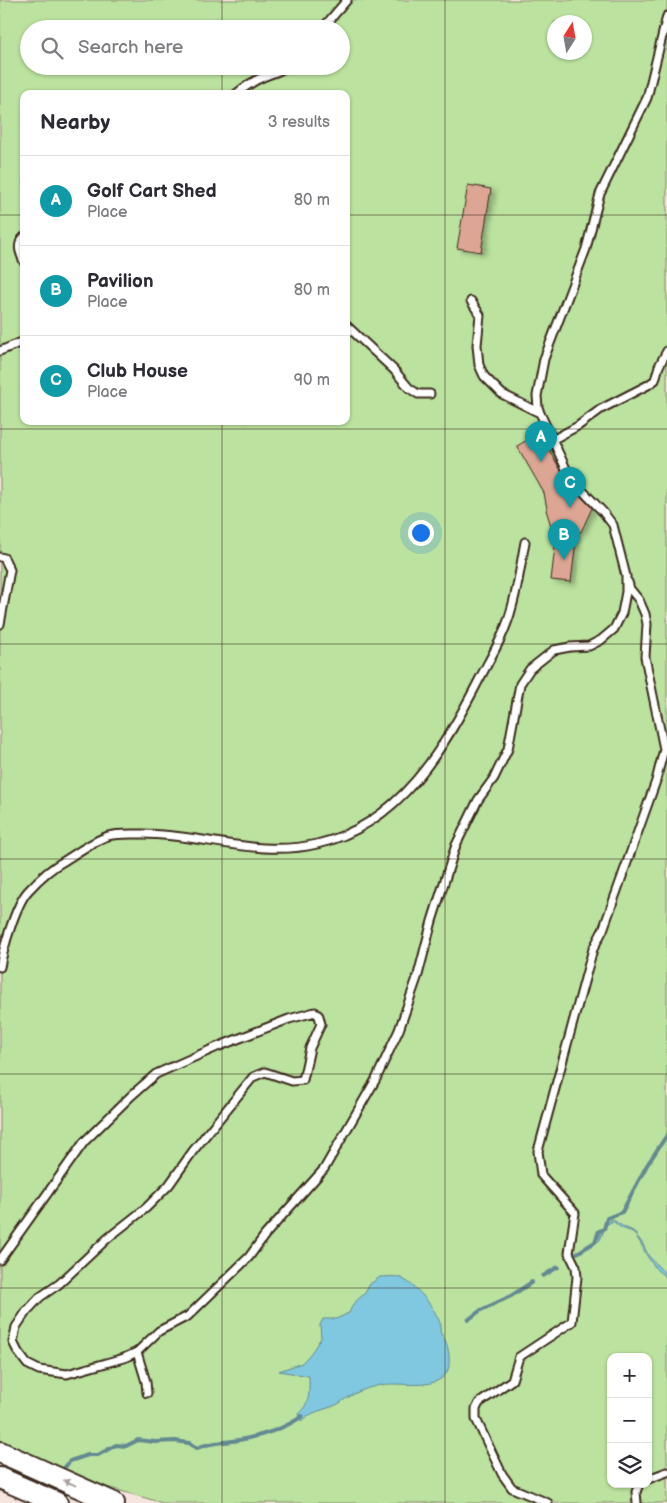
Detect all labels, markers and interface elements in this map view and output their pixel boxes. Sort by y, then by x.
north arrow [547,15,592,60]
search box [20,20,350,75]
icon: search [38,34,66,62]
text: Search here [78,36,183,59]
text: Nearby [40,110,110,135]
text: 3 results [268,113,330,132]
text: Golf Cart Shed [87,180,217,203]
text: A [51,191,61,210]
text: 80 m [294,191,330,210]
text: Place [87,203,128,222]
text: Pavilion [87,270,153,293]
text: B [50,281,62,300]
text: 80 m [294,281,330,300]
text: Place [87,293,128,312]
text: Club House [87,360,188,383]
text: C [50,371,62,390]
text: 90 m [294,371,330,390]
text: Place [87,383,128,402]
pin: A [525,421,557,462]
pin: C [554,467,586,508]
pin: B [548,519,580,560]
your location [408,520,434,546]
map controls [607,1353,652,1488]
button: + [607,1353,652,1398]
button: − [607,1398,652,1443]
button: layers [607,1443,652,1488]
one-way arrow [63,1479,77,1487]

